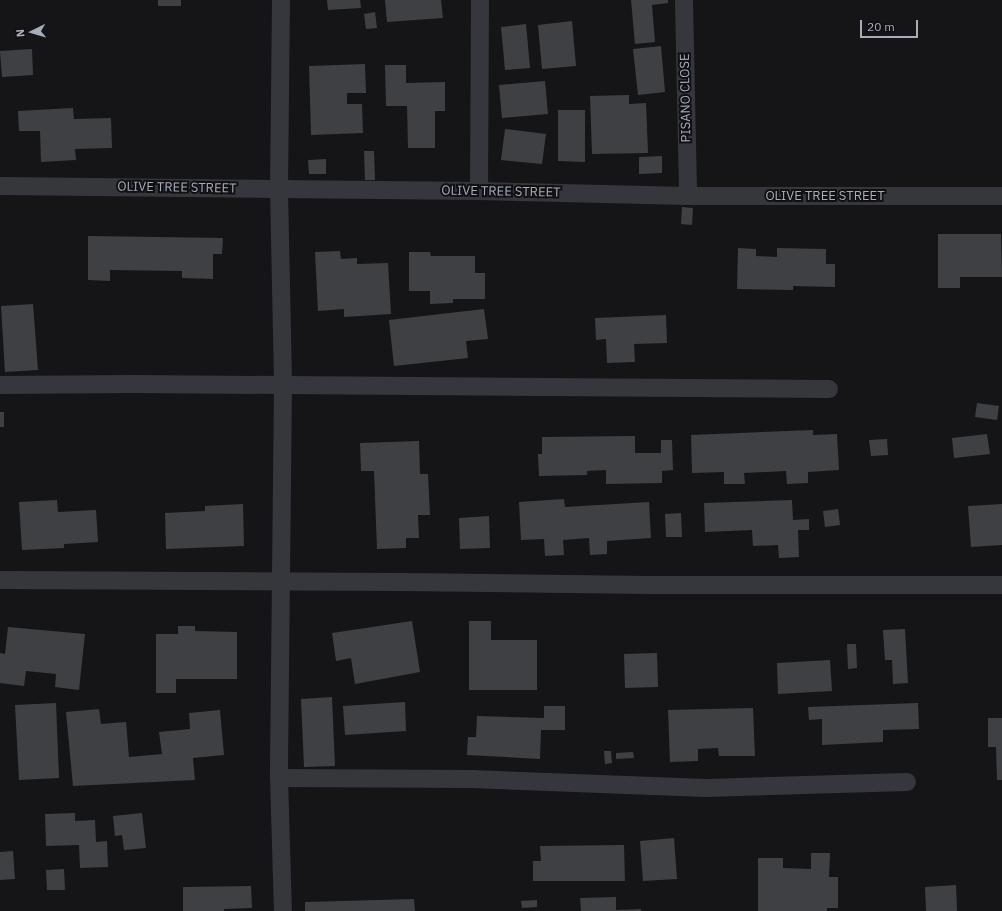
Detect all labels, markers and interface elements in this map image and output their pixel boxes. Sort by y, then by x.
north arrow [12,12,52,52]
scale bar [862,12,920,38]
text: 20 m [867,19,895,34]
text: N [13,28,27,38]
street label: PISANO CLOSE [677,53,695,143]
street label: OLIVE TREE STREET [117,179,237,197]
street label: OLIVE TREE STREET [441,183,561,201]
street label: OLIVE TREE STREET [765,188,885,204]

